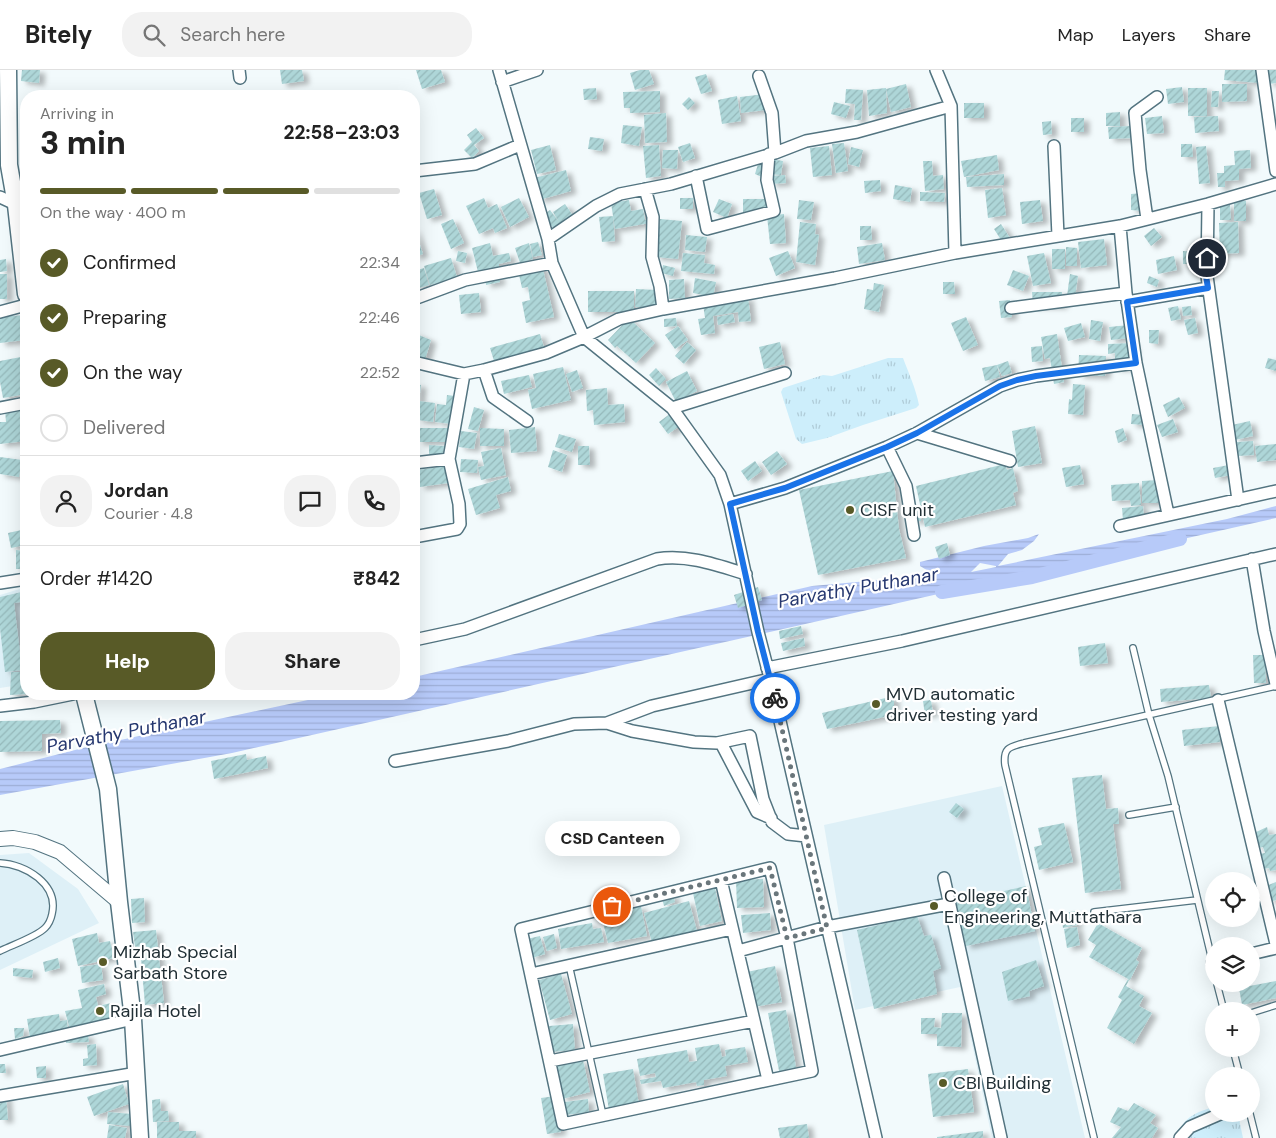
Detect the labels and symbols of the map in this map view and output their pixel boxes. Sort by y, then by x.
pin [1186,237,1228,279]
place label: CISF unit [860,498,934,522]
marker: CISF unit [844,504,856,516]
water label: Parvathy Puthanar [776,561,941,614]
courier [750,673,800,723]
place label: MVD automatic driver testing yard [886,682,1038,727]
marker: MVD automatic driver testing yard [870,698,882,710]
water label: Parvathy Puthanar [44,704,209,759]
callout: CSD Canteen [544,821,680,856]
place label: College of Engineering, Muttathara [944,884,1142,929]
pin [591,885,633,927]
marker: College of Engineering, Muttathara [928,900,940,912]
place label: Mizhab Special Sarbath Store [113,940,237,985]
marker: Mizhab Special Sarbath Store [97,956,109,968]
place label: Rajila Hotel [110,999,201,1023]
marker: Rajila Hotel [94,1005,106,1017]
place label: CBI Building [953,1071,1051,1095]
marker: CBI Building [937,1077,949,1089]

